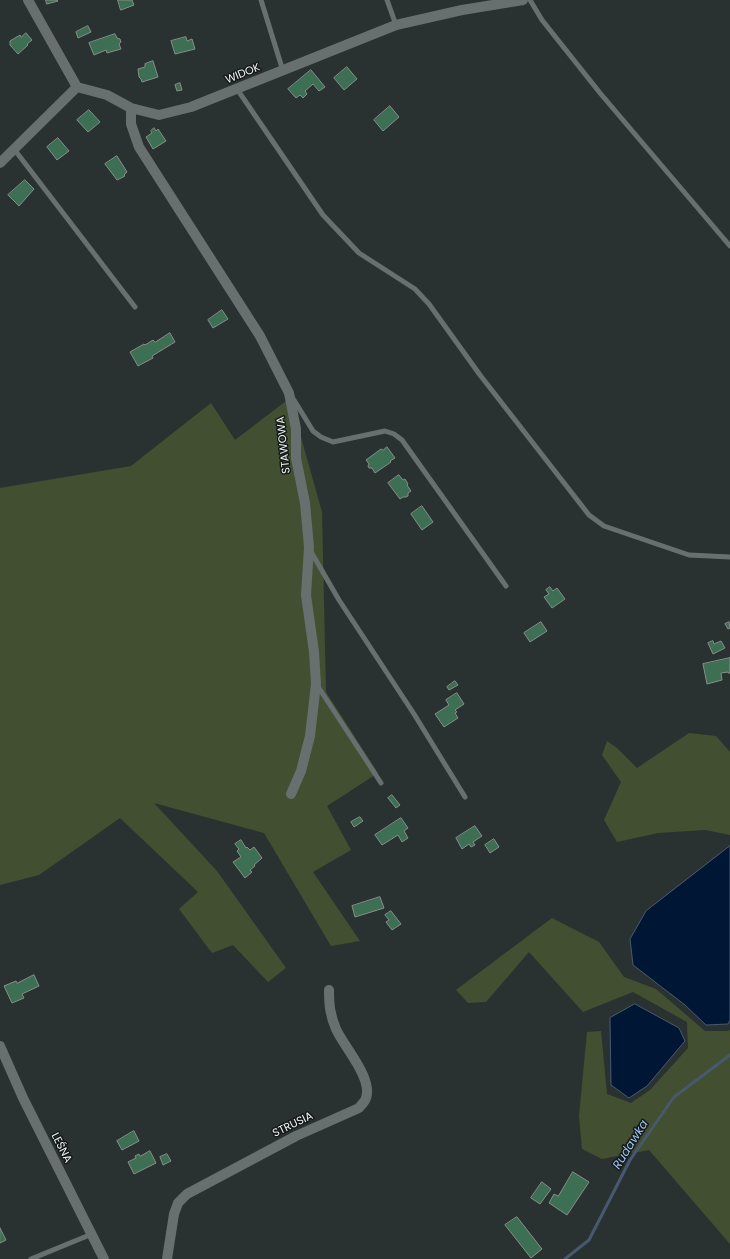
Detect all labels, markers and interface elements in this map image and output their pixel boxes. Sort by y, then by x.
street label: WIDOK [224,61,262,87]
street label: STAWOWA [274,416,294,474]
street label: STRUSIA [271,1110,315,1140]
water label: Rudawka [610,1118,652,1172]
street label: LEŚNA [48,1131,74,1165]

